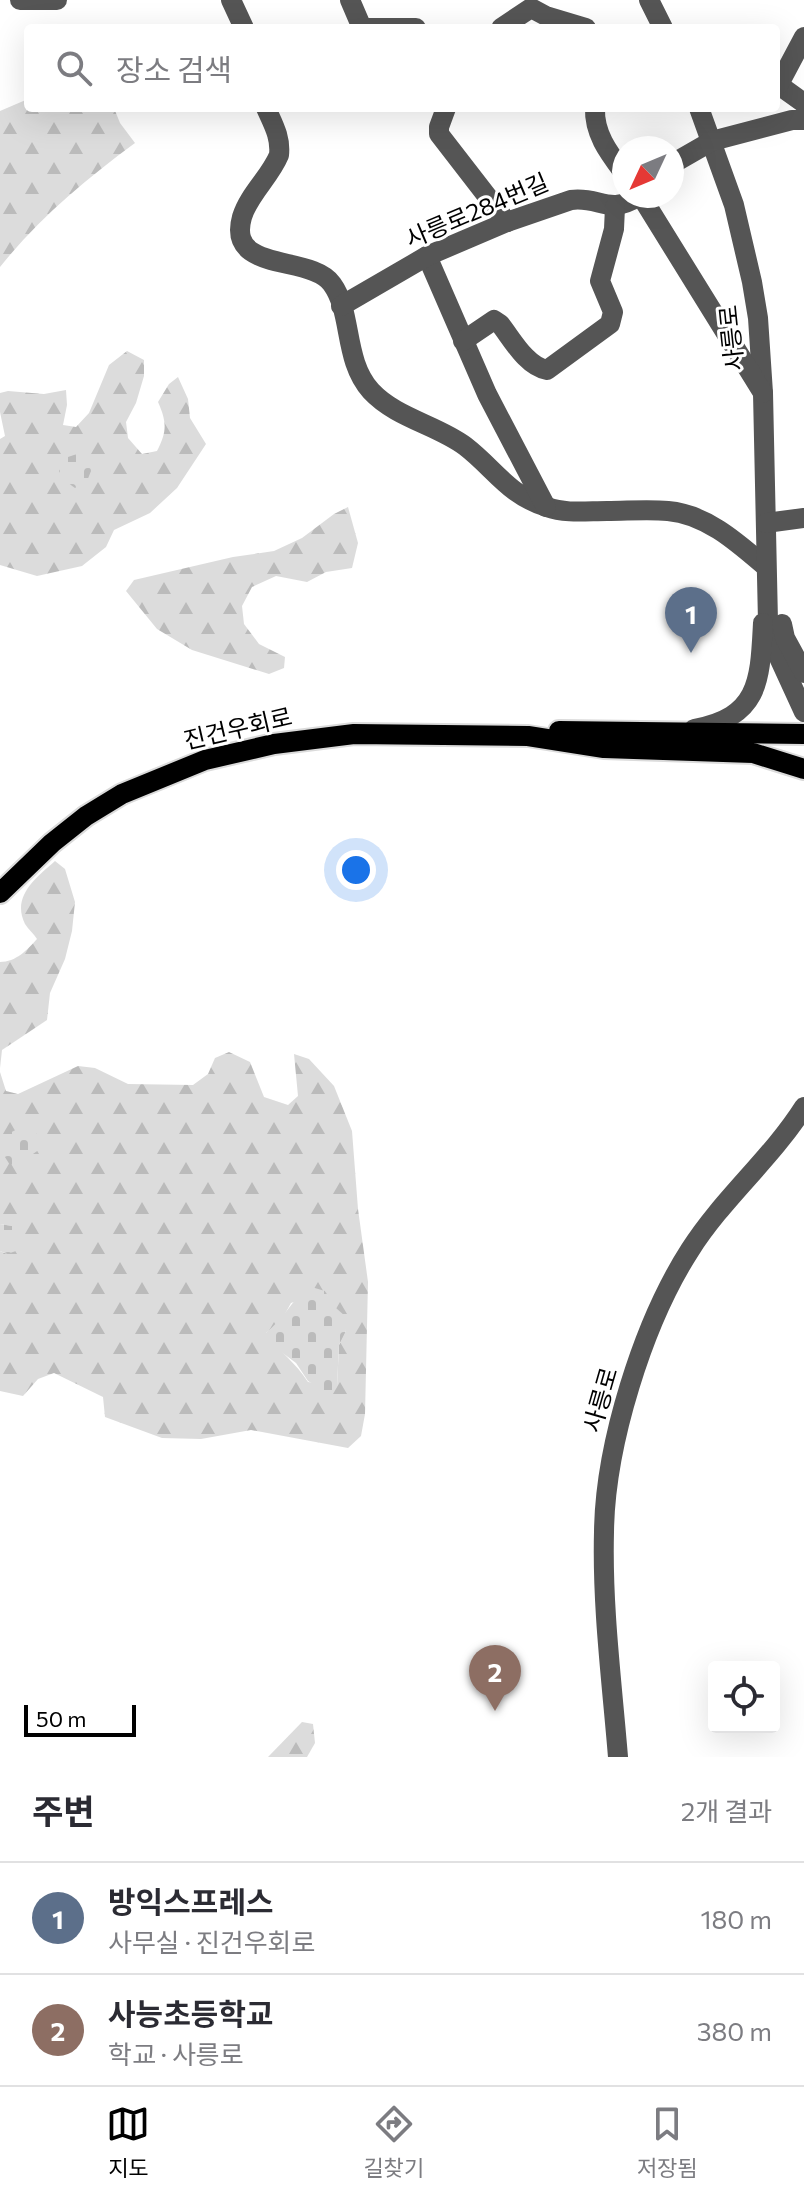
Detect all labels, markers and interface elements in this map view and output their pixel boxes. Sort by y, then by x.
search box [24,24,780,112]
icon: search [52,46,96,90]
text: 장소 검색 [116,50,232,87]
north arrow [612,136,684,208]
street label: 사릉로284번길 [401,166,552,253]
street label: 사릉로 [713,304,748,373]
pin: 1 [665,587,717,653]
street label: 진건우회로 [181,701,295,754]
your location [336,850,376,890]
street label: 사릉로 [576,1364,623,1435]
pin: 2 [469,1645,521,1711]
map controls [708,1661,780,1733]
button: locate [708,1661,780,1733]
scale bar [24,1701,136,1737]
text: 50 m [36,1705,86,1732]
text: 주변 [32,1789,95,1831]
text: 2개 결과 [681,1795,772,1826]
text: 방익스프레스 [108,1882,274,1919]
text: 1 [52,1903,64,1934]
text: 180 m [700,1903,772,1934]
text: 사무실 · 진건우회로 [108,1926,315,1957]
text: 사능초등학교 [108,1994,274,2031]
text: 2 [51,2015,65,2046]
text: 380 m [697,2015,772,2046]
text: 학교 · 사릉로 [108,2038,244,2069]
tab: 지도 [106,2102,150,2182]
tab: 길찾기 [363,2102,424,2182]
tab: 저장됨 [637,2102,698,2182]

